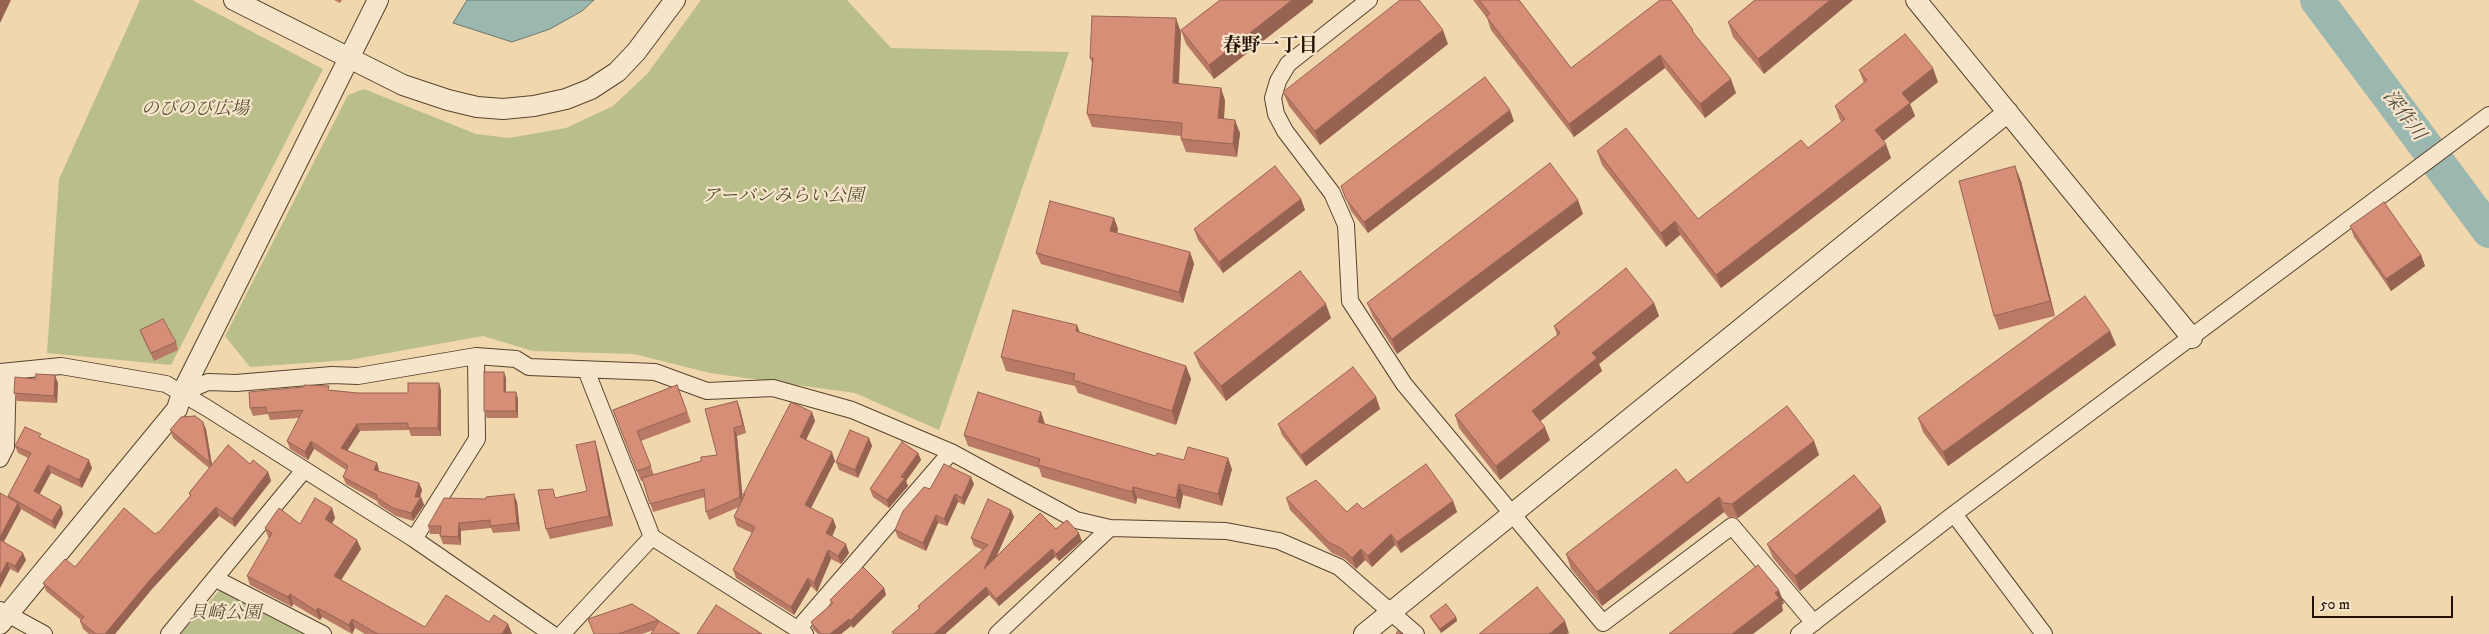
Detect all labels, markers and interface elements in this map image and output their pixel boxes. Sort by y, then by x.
district label: 春野一丁目 [1223,36,1317,58]
water label: 深作川 [2377,86,2429,146]
park label: のびのび広場 [141,99,249,121]
park label: アーバンみらい公園 [702,186,864,208]
scale bar [2314,586,2455,618]
text: 50 m [2320,595,2350,614]
park label: 貝崎公園 [189,603,261,625]

